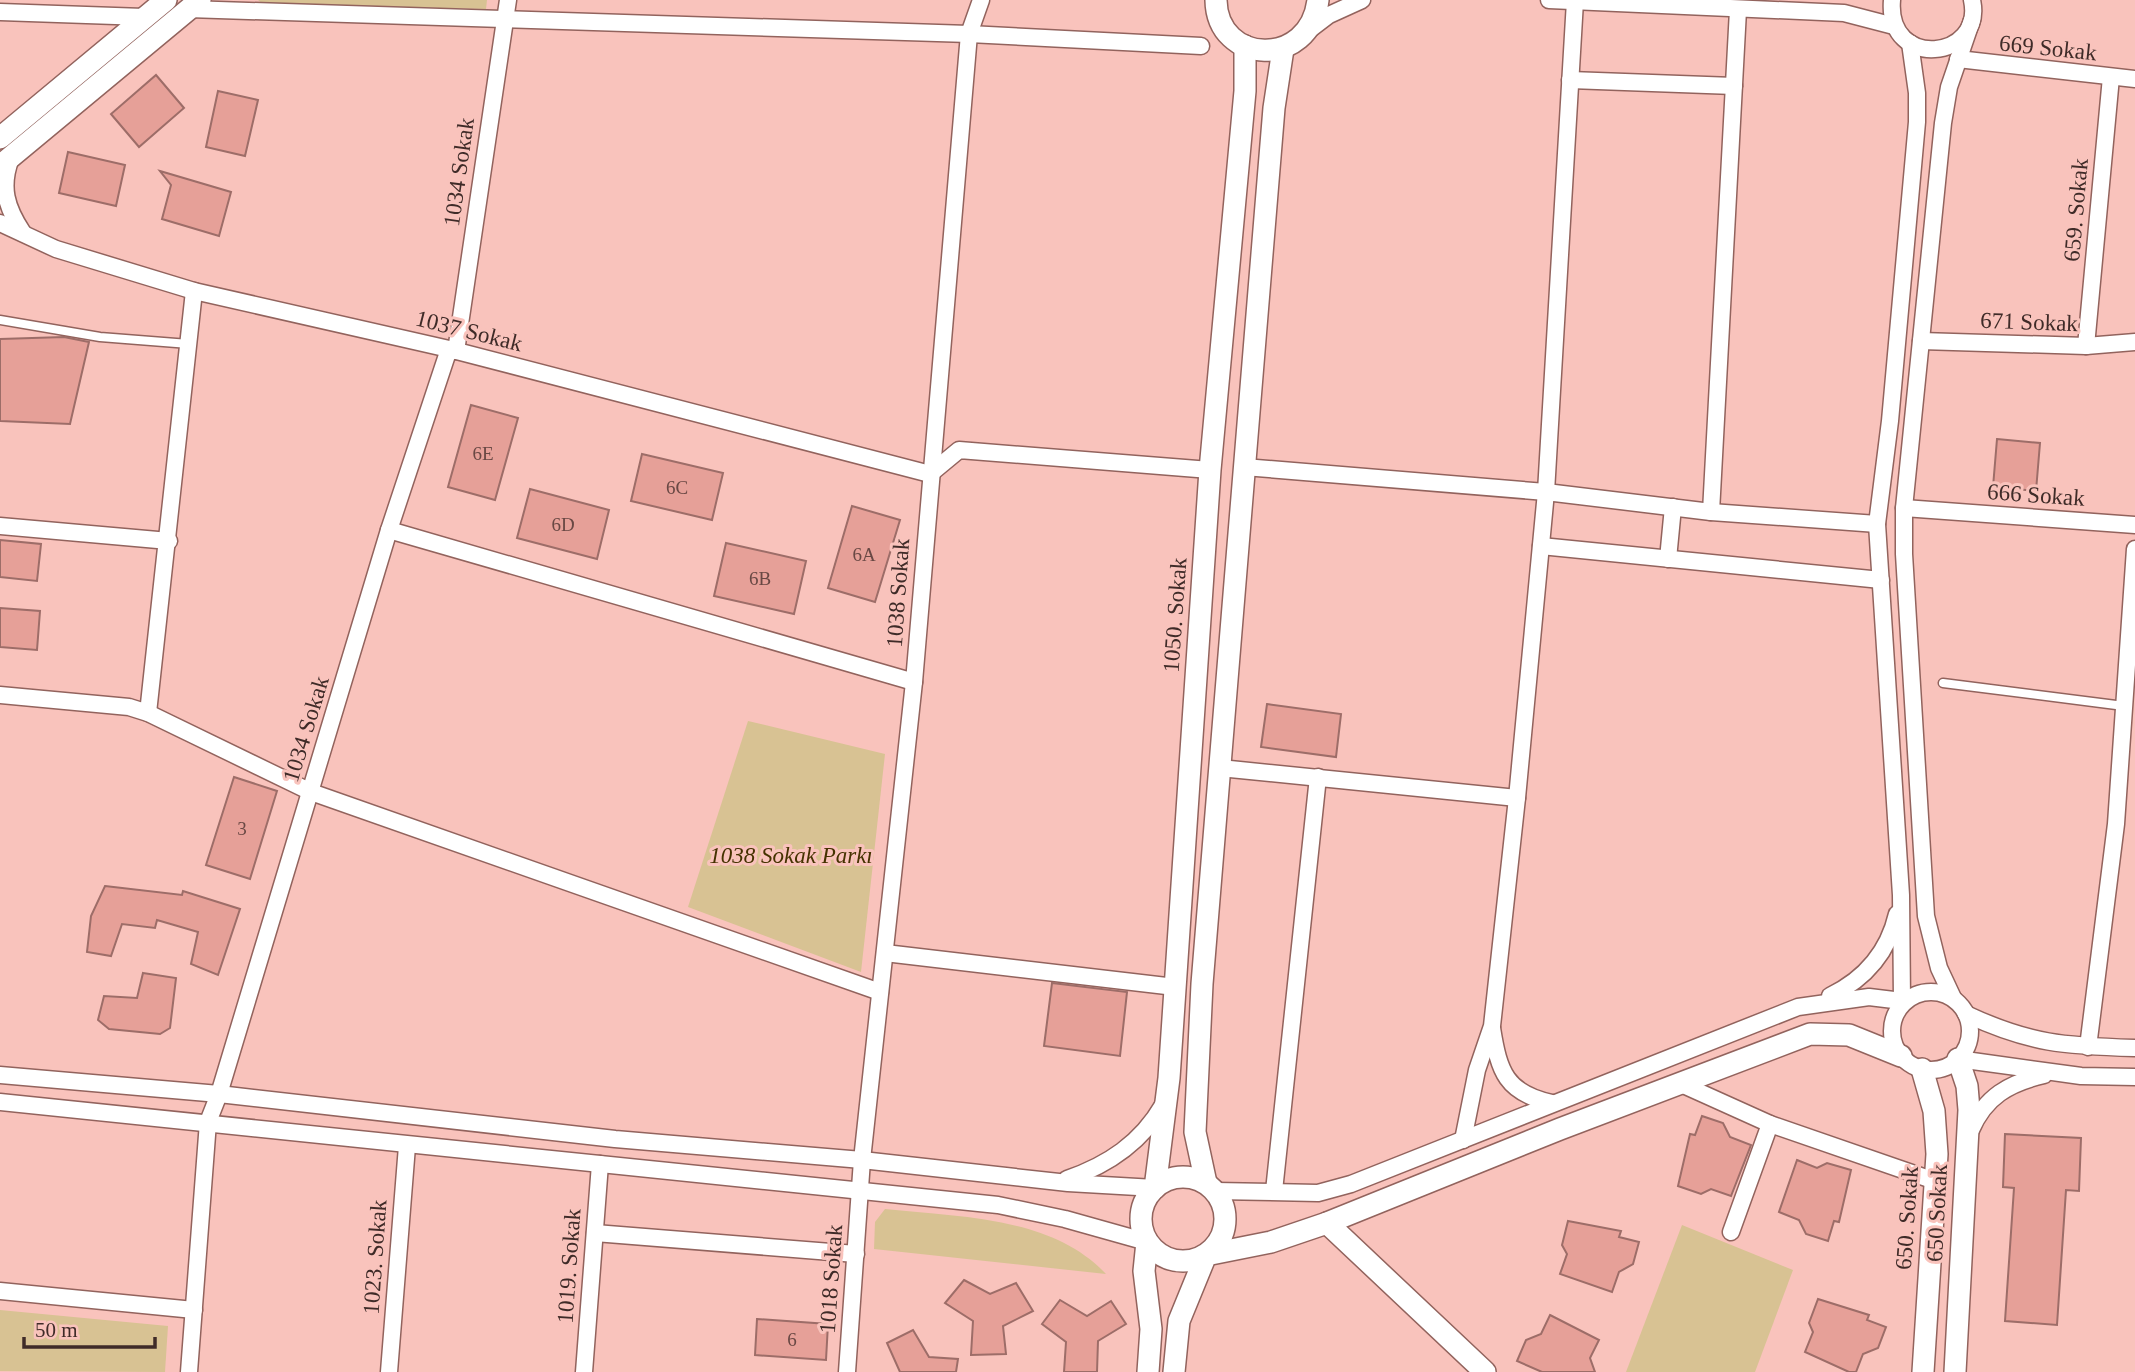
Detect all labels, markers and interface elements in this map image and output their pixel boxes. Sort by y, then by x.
street label: 669 Sokak [1998,30,2098,66]
street label: 1034 Sokak [439,116,479,228]
street label: 659. Sokak [2059,157,2093,263]
street label: 1037 Sokak [413,306,526,356]
street label: 671 Sokak [1980,308,2079,336]
house number: 6E [472,443,494,464]
house number: 6C [666,477,688,498]
street label: 666 Sokak [1986,479,2086,511]
house number: 6D [551,514,575,535]
street label: 1038 Sokak [882,537,914,648]
house number: 6A [852,544,876,565]
street label: 1050. Sokak [1159,556,1192,673]
house number: 6B [749,568,771,589]
street label: 1034 Sokak [278,673,334,785]
house number: 3 [237,818,247,839]
park label: 1038 Sokak Parkı [709,843,873,868]
street label: 650 Sokak [1922,1163,1952,1262]
street label: 650. Sokak [1891,1165,1923,1270]
street label: 1023. Sokak [359,1198,392,1315]
street label: 1019. Sokak [553,1207,586,1324]
street label: 1018 Sokak [815,1223,847,1334]
scale bar [24,1306,156,1350]
text: 50 m [35,1318,78,1342]
house number: 6 [787,1329,797,1350]

